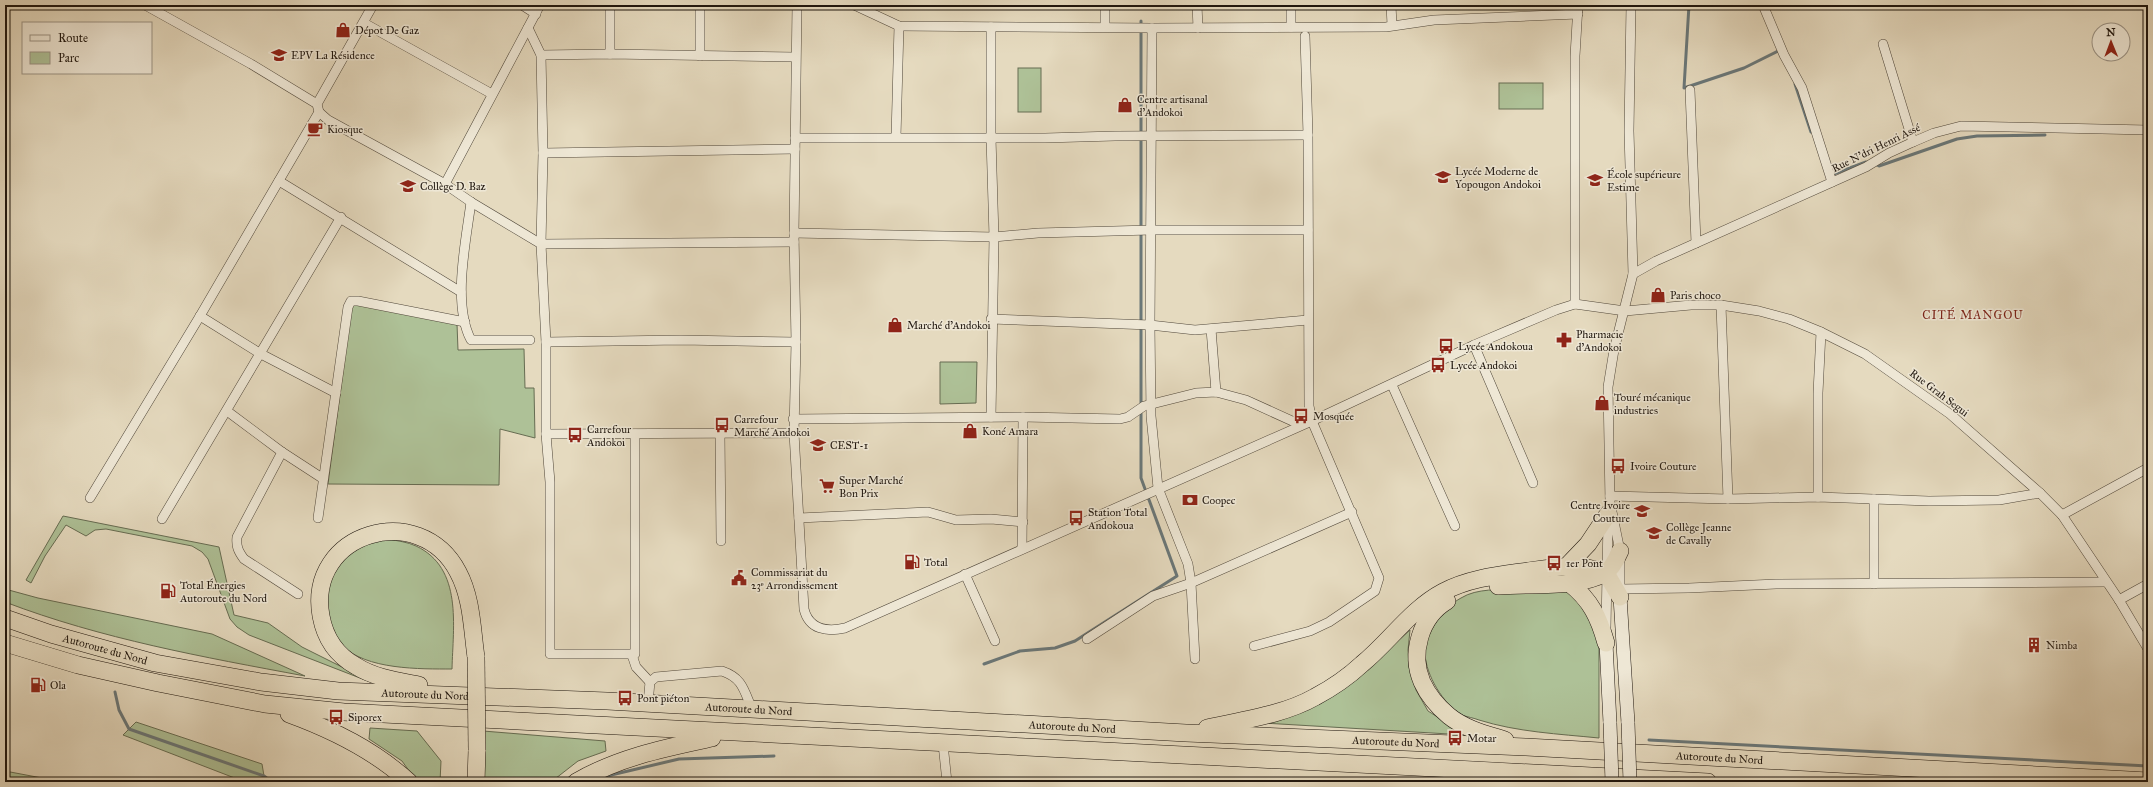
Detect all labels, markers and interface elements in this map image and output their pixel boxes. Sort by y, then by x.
shop icon: Dépot De Gaz [334,21,352,39]
legend [22,22,152,74]
north arrow [2091,22,2131,62]
place label: Dépot De Gaz [355,24,419,37]
text: N [2106,26,2116,39]
text: Route [58,31,88,45]
school or university icon: EPV La Résidence [270,46,288,64]
place label: EPV La Résidence [291,49,375,62]
text: Parc [58,51,79,65]
place label: Centre artisanal d'Andokoi [1137,93,1208,119]
shop icon: Centre artisanal d'Andokoi [1116,96,1134,114]
cafe icon: Kiosque [306,120,324,138]
street label: Rue N’dri Henri Assé [1830,121,1923,175]
place label: Kiosque [327,123,364,137]
place label: Lycée Moderne de Yopougon Andokoi [1455,165,1541,191]
place label: École supérieure Estime [1607,167,1682,194]
school or university icon: Lycée Moderne de Yopougon Andokoi [1434,168,1452,186]
school or university icon: École supérieure Estime [1586,171,1604,189]
school or university icon: Collège D. Baz [399,177,417,195]
place label: Collège D. Baz [420,180,486,193]
shop icon: Paris choco [1649,286,1667,304]
place label: Paris choco [1670,289,1721,302]
district label: CITÉ MANGOU [1922,306,2024,322]
shop icon: Marché d’Andokoi [886,316,904,334]
place label: Marché d’Andokoi [907,319,991,332]
place label: Pharmacie d’Andokoi [1576,328,1624,354]
pharmacy icon: Pharmacie d’Andokoi [1555,331,1573,349]
bus stop icon: Lycée Andokoua [1437,337,1455,355]
place label: Lycée Andokoua [1458,340,1533,353]
bus stop icon: Lycée Andokoi [1429,356,1447,374]
place label: Lycée Andokoi [1450,359,1517,372]
street label: Rue Grah Segui [1907,367,1971,419]
place label: Touré mécanique industries [1614,391,1691,417]
shop icon: Touré mécanique industries [1593,394,1611,412]
bus stop icon: Mosquée [1292,407,1310,425]
place label: Mosquée [1313,410,1355,424]
place label: Carrefour Marché Andokoi [734,413,810,439]
bus stop icon: Carrefour Marché Andokoi [713,416,731,434]
shop icon: Koné Amara [961,422,979,440]
place label: Carrefour Andokoi [586,423,632,449]
place label: Koné Amara [982,425,1039,438]
bus stop icon: Carrefour Andokoi [566,426,584,444]
school or university icon: CEST-1 [809,436,827,454]
place label: CEST-1 [830,439,868,452]
bus stop icon: Ivoire Couture [1609,457,1627,475]
place label: Ivoire Couture [1630,460,1697,473]
place label: Super Marché Bon Prix [839,474,904,500]
supermarket icon: Super Marché Bon Prix [818,477,836,495]
bank icon: Coopec [1181,491,1199,509]
place label: Coopec [1202,494,1236,507]
place label: Centre Ivoire Couture [1570,499,1630,525]
school or university icon: Centre Ivoire Couture [1633,502,1651,520]
place label: Station Total Andokoua [1087,506,1147,532]
bus stop icon: Station Total Andokoua [1067,509,1085,527]
place label: Collège Jeanne de Cavally [1666,521,1732,547]
school or university icon: Collège Jeanne de Cavally [1645,524,1663,542]
fuel station icon: Total [903,553,921,571]
bus stop icon: 1er Pont [1545,554,1563,572]
place label: Total [924,556,948,569]
place label: 1er Pont [1566,557,1603,570]
place label: Commissariat du 23ᵉ Arrondissement [751,566,838,592]
public building icon: Commissariat du 23ᵉ Arrondissement [730,569,748,587]
place label: Total Énergies Autoroute du Nord [179,578,268,605]
fuel station icon: Total Énergies Autoroute du Nord [159,582,177,600]
street label: Autoroute du Nord [60,631,149,667]
building icon: Nimba [2025,636,2043,654]
place label: Nimba [2046,639,2078,652]
fuel station icon: Ola [29,676,47,694]
place label: Ola [50,679,66,692]
street label: Autoroute du Nord [380,686,469,702]
bus stop icon: Pont piéton [616,689,634,707]
place label: Pont piéton [637,692,689,705]
street label: Autoroute du Nord [704,700,793,718]
bus stop icon: Siporex [327,708,345,726]
place label: Siporex [348,711,382,724]
street label: Autoroute du Nord [1027,718,1117,736]
bus stop icon: Motar [1446,729,1464,747]
place label: Motar [1467,732,1497,745]
street label: Autoroute du Nord [1351,733,1440,750]
street label: Autoroute du Nord [1675,749,1764,766]

